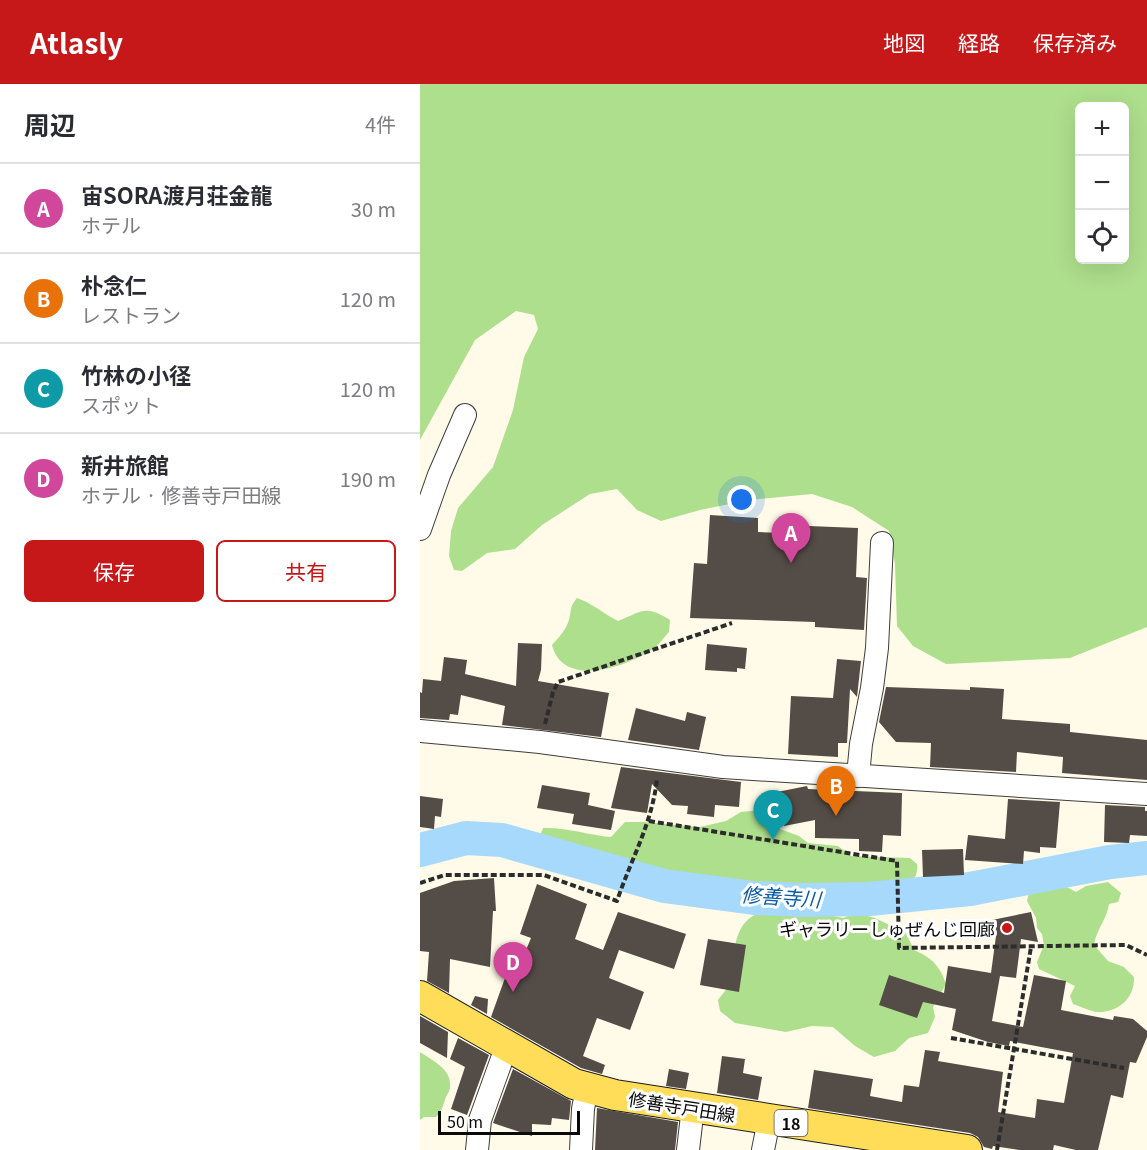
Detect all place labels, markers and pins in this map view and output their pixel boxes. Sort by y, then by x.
pin: A [772,514,811,563]
pin: B [816,766,856,816]
pin: C [754,790,792,840]
place label: ギャラリーしゅぜんじ回廊 [779,915,995,941]
marker: ギャラリーしゅぜんじ回廊 [1000,921,1014,935]
pin: D [494,942,532,992]

